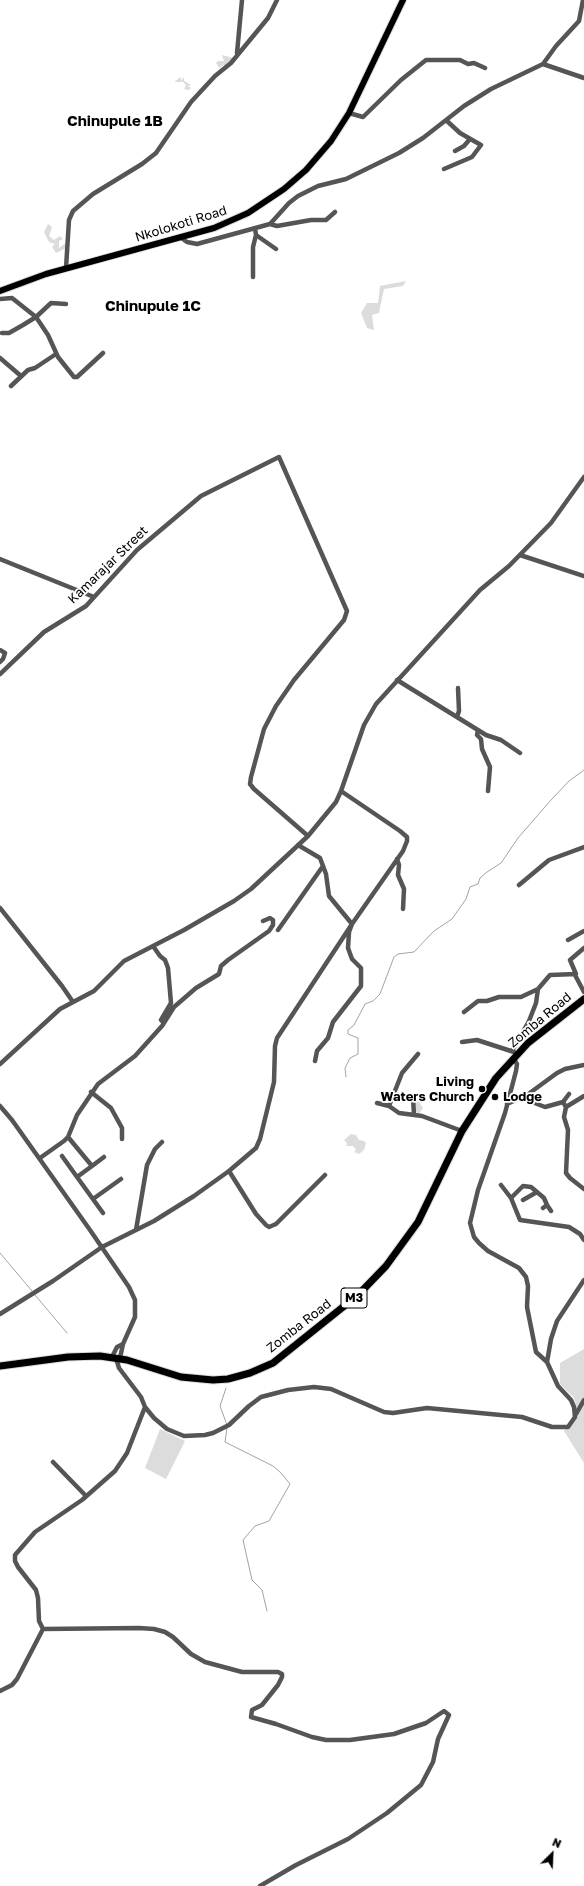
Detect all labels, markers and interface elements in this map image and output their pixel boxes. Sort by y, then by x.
district label: Chinupule 1B [67,112,163,130]
street label: Nkolokoti Road [133,203,229,245]
district label: Chinupule 1C [105,297,201,315]
street label: Kamarajar Street [65,523,151,607]
street label: Zomba Road [505,989,575,1051]
place label: Living Waters Church [381,1074,474,1105]
marker: Living Waters Church [477,1084,487,1094]
place label: Lodge [503,1089,542,1105]
marker: Lodge [490,1092,500,1102]
road number: M3 [341,1288,367,1308]
street label: Zomba Road [264,1296,334,1356]
north arrow [532,1834,572,1874]
text: N [551,1835,564,1850]

